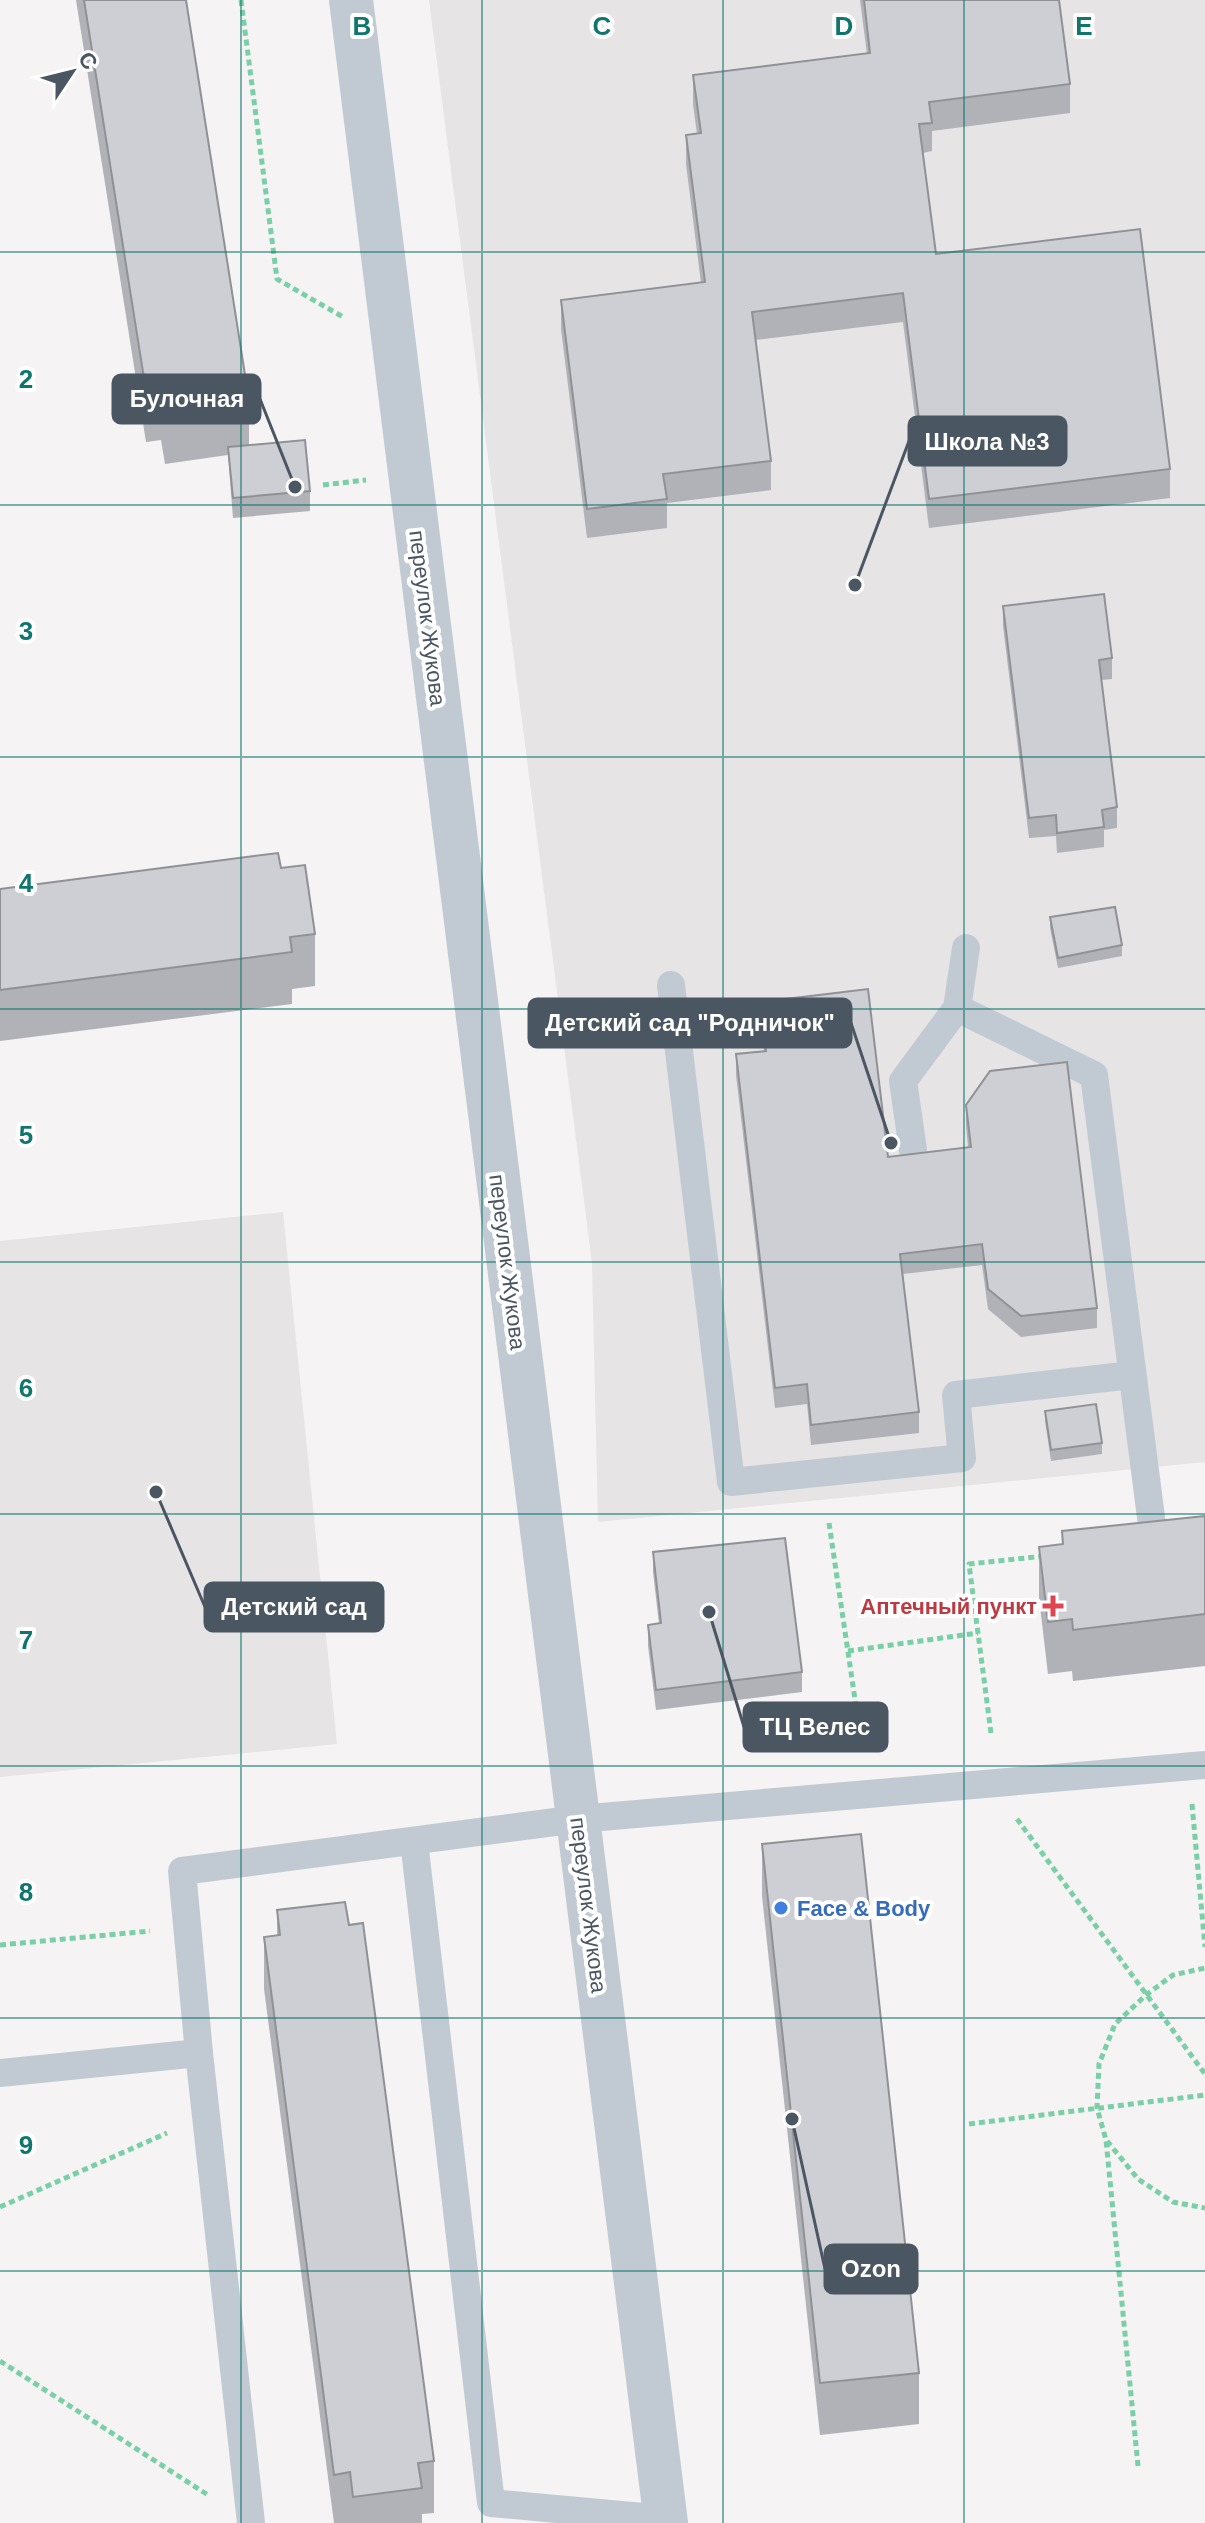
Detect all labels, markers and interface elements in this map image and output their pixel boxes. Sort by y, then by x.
text: B [353,11,371,41]
text: C [593,11,612,41]
text: D [835,11,853,41]
text: E [1075,11,1093,41]
north arrow [32,32,112,112]
text: С [73,47,103,75]
text: 2 [19,364,33,394]
callout: Булочная [113,375,260,423]
text: Булочная [130,385,244,412]
callout: Школа №3 [909,417,1066,465]
text: Школа №3 [924,428,1050,455]
street label: переулок Жукова [404,529,451,708]
text: 3 [19,616,33,646]
text: 4 [19,868,34,898]
callout: Детский сад "Родничок" [529,999,851,1047]
text: Детский сад "Родничок" [545,1009,835,1036]
text: 5 [19,1120,33,1150]
street label: переулок Жукова [484,1173,531,1352]
text: 6 [19,1373,33,1403]
callout: Детский сад [205,1583,383,1631]
text: Детский сад [221,1593,367,1620]
place label: Аптечный пункт [860,1594,1037,1619]
marker: Аптечный пункт [1044,1597,1062,1615]
text: 7 [19,1625,33,1655]
callout: ТЦ Велес [744,1703,887,1751]
text: ТЦ Велес [760,1713,870,1740]
street label: переулок Жукова [565,1816,612,1995]
text: 8 [19,1877,33,1907]
place label: Face & Body [797,1896,931,1921]
marker: Face & Body [772,1899,790,1917]
text: 9 [19,2130,33,2160]
callout: Ozon [825,2245,917,2293]
text: Ozon [841,2255,901,2282]

